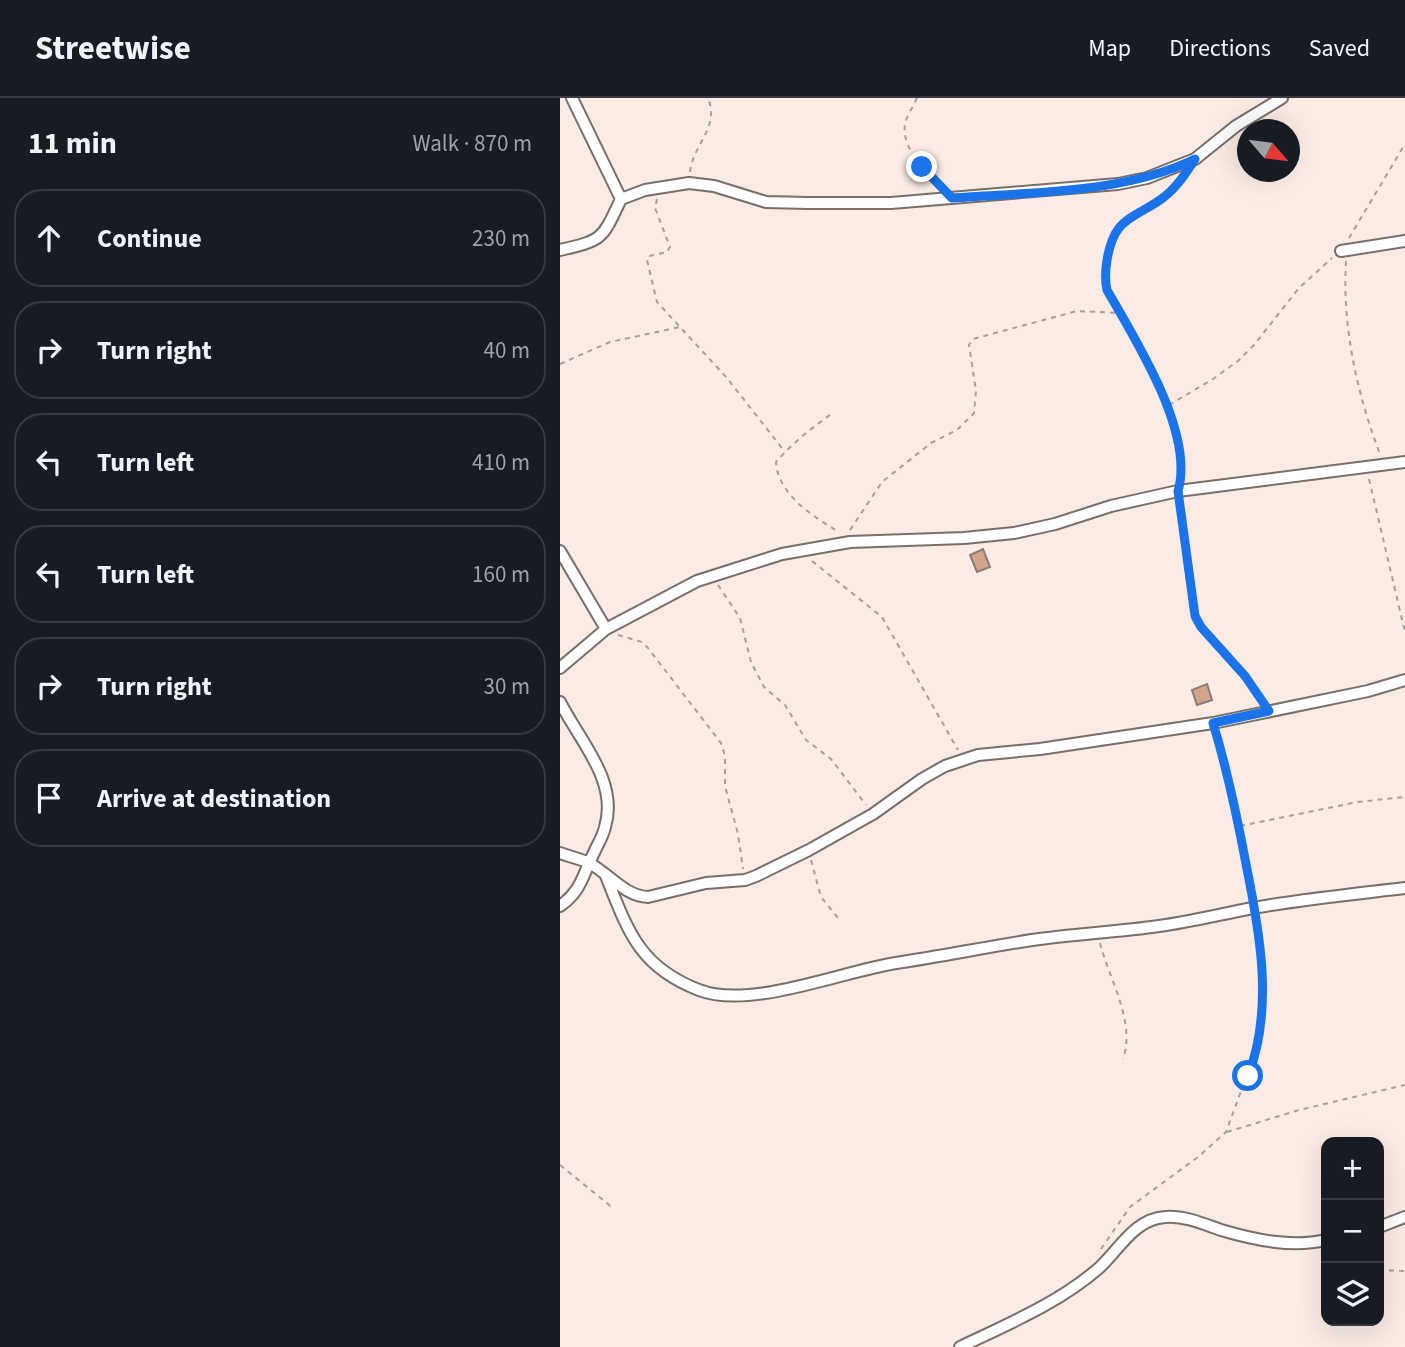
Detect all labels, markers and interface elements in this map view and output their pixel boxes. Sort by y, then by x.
text: Streetwise [35,25,191,72]
text: Map [1088,31,1131,66]
text: Directions [1169,31,1271,66]
text: Saved [1309,31,1370,66]
north arrow [1237,119,1300,182]
text: 11 min [28,122,117,165]
text: Walk · 870 m [413,127,532,160]
route end [906,151,937,182]
icon: ahead [30,219,68,257]
text: Continue [97,220,202,257]
text: 230 m [472,222,530,255]
icon: right [30,331,68,369]
text: Turn right [97,332,212,369]
text: 40 m [483,334,530,367]
icon: left [30,443,68,481]
text: Turn left [97,444,194,481]
text: 410 m [472,446,530,479]
icon: left [30,555,68,593]
text: Turn left [97,556,194,593]
text: 160 m [472,558,530,591]
icon: right [30,667,68,705]
text: Turn right [97,668,212,705]
text: 30 m [483,670,530,703]
icon: arrive [30,779,68,817]
text: Arrive at destination [97,780,331,817]
route start [1232,1060,1263,1091]
map controls [1321,1137,1384,1326]
button: + [1321,1137,1384,1200]
button: − [1321,1200,1384,1263]
button: layers [1321,1263,1384,1326]

